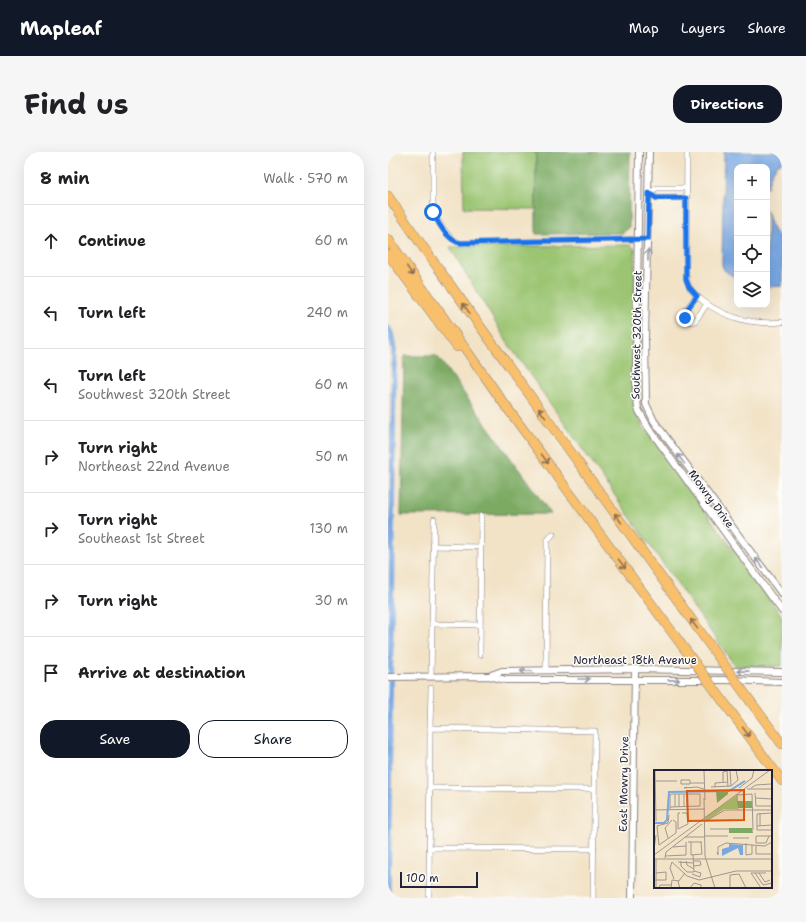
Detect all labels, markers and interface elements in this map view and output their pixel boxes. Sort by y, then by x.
text: Mapleaf [20,16,102,41]
text: Map [629,19,659,37]
text: Layers [681,19,725,37]
text: Share [747,19,786,37]
text: Find us [24,85,129,123]
button: Directions [673,85,782,123]
map controls [734,164,770,308]
button: + [734,164,770,200]
text: 8 min [40,167,90,189]
text: Walk · 570 m [263,170,348,187]
button: − [734,200,770,236]
route start [424,203,442,221]
icon: ahead [40,230,62,252]
text: Continue [78,231,146,251]
text: 60 m [315,232,348,249]
button: locate [734,236,770,272]
one-way arrow [644,249,651,262]
one-way arrow [406,265,414,276]
street label: Southwest 320th Street [628,270,646,400]
button: layers [734,272,770,308]
icon: left [40,302,62,324]
one-way arrow [462,302,470,313]
text: Turn left [78,303,146,323]
text: 240 m [306,304,348,321]
route end [676,309,694,327]
text: Turn left [78,366,146,386]
icon: left [40,374,62,396]
text: 60 m [315,376,348,393]
text: Southwest 320th Street [78,386,231,403]
one-way arrow [538,408,546,419]
text: Turn right [78,438,158,458]
icon: right [40,446,62,468]
text: 50 m [315,448,348,465]
one-way arrow [677,453,686,464]
one-way arrow [540,454,549,465]
text: Northeast 22nd Avenue [78,458,230,475]
street label: Mowry Drive [685,467,737,531]
text: Turn right [78,510,158,530]
one-way arrow [614,513,622,524]
icon: right [40,518,62,540]
text: 130 m [310,520,348,537]
text: Southeast 1st Street [78,530,205,547]
one-way arrow [618,558,626,569]
one-way arrow [755,558,763,569]
icon: right [40,590,62,612]
text: Turn right [78,591,158,611]
text: 30 m [314,592,348,609]
one-way arrow [690,618,698,629]
street label: Northeast 18th Avenue [573,653,697,668]
icon: arrive [40,662,62,684]
text: Arrive at destination [78,663,246,683]
one-way arrow [520,667,533,675]
one-way arrow [737,667,750,675]
one-way arrow [577,676,590,683]
one-way arrow [667,676,680,684]
button: Save [40,720,190,758]
button: Share [198,720,348,758]
one-way arrow [742,726,750,737]
street label: East Mowry Drive [616,736,632,832]
inset map [654,770,772,888]
scale bar [400,870,478,889]
text: 100 m [406,871,439,886]

